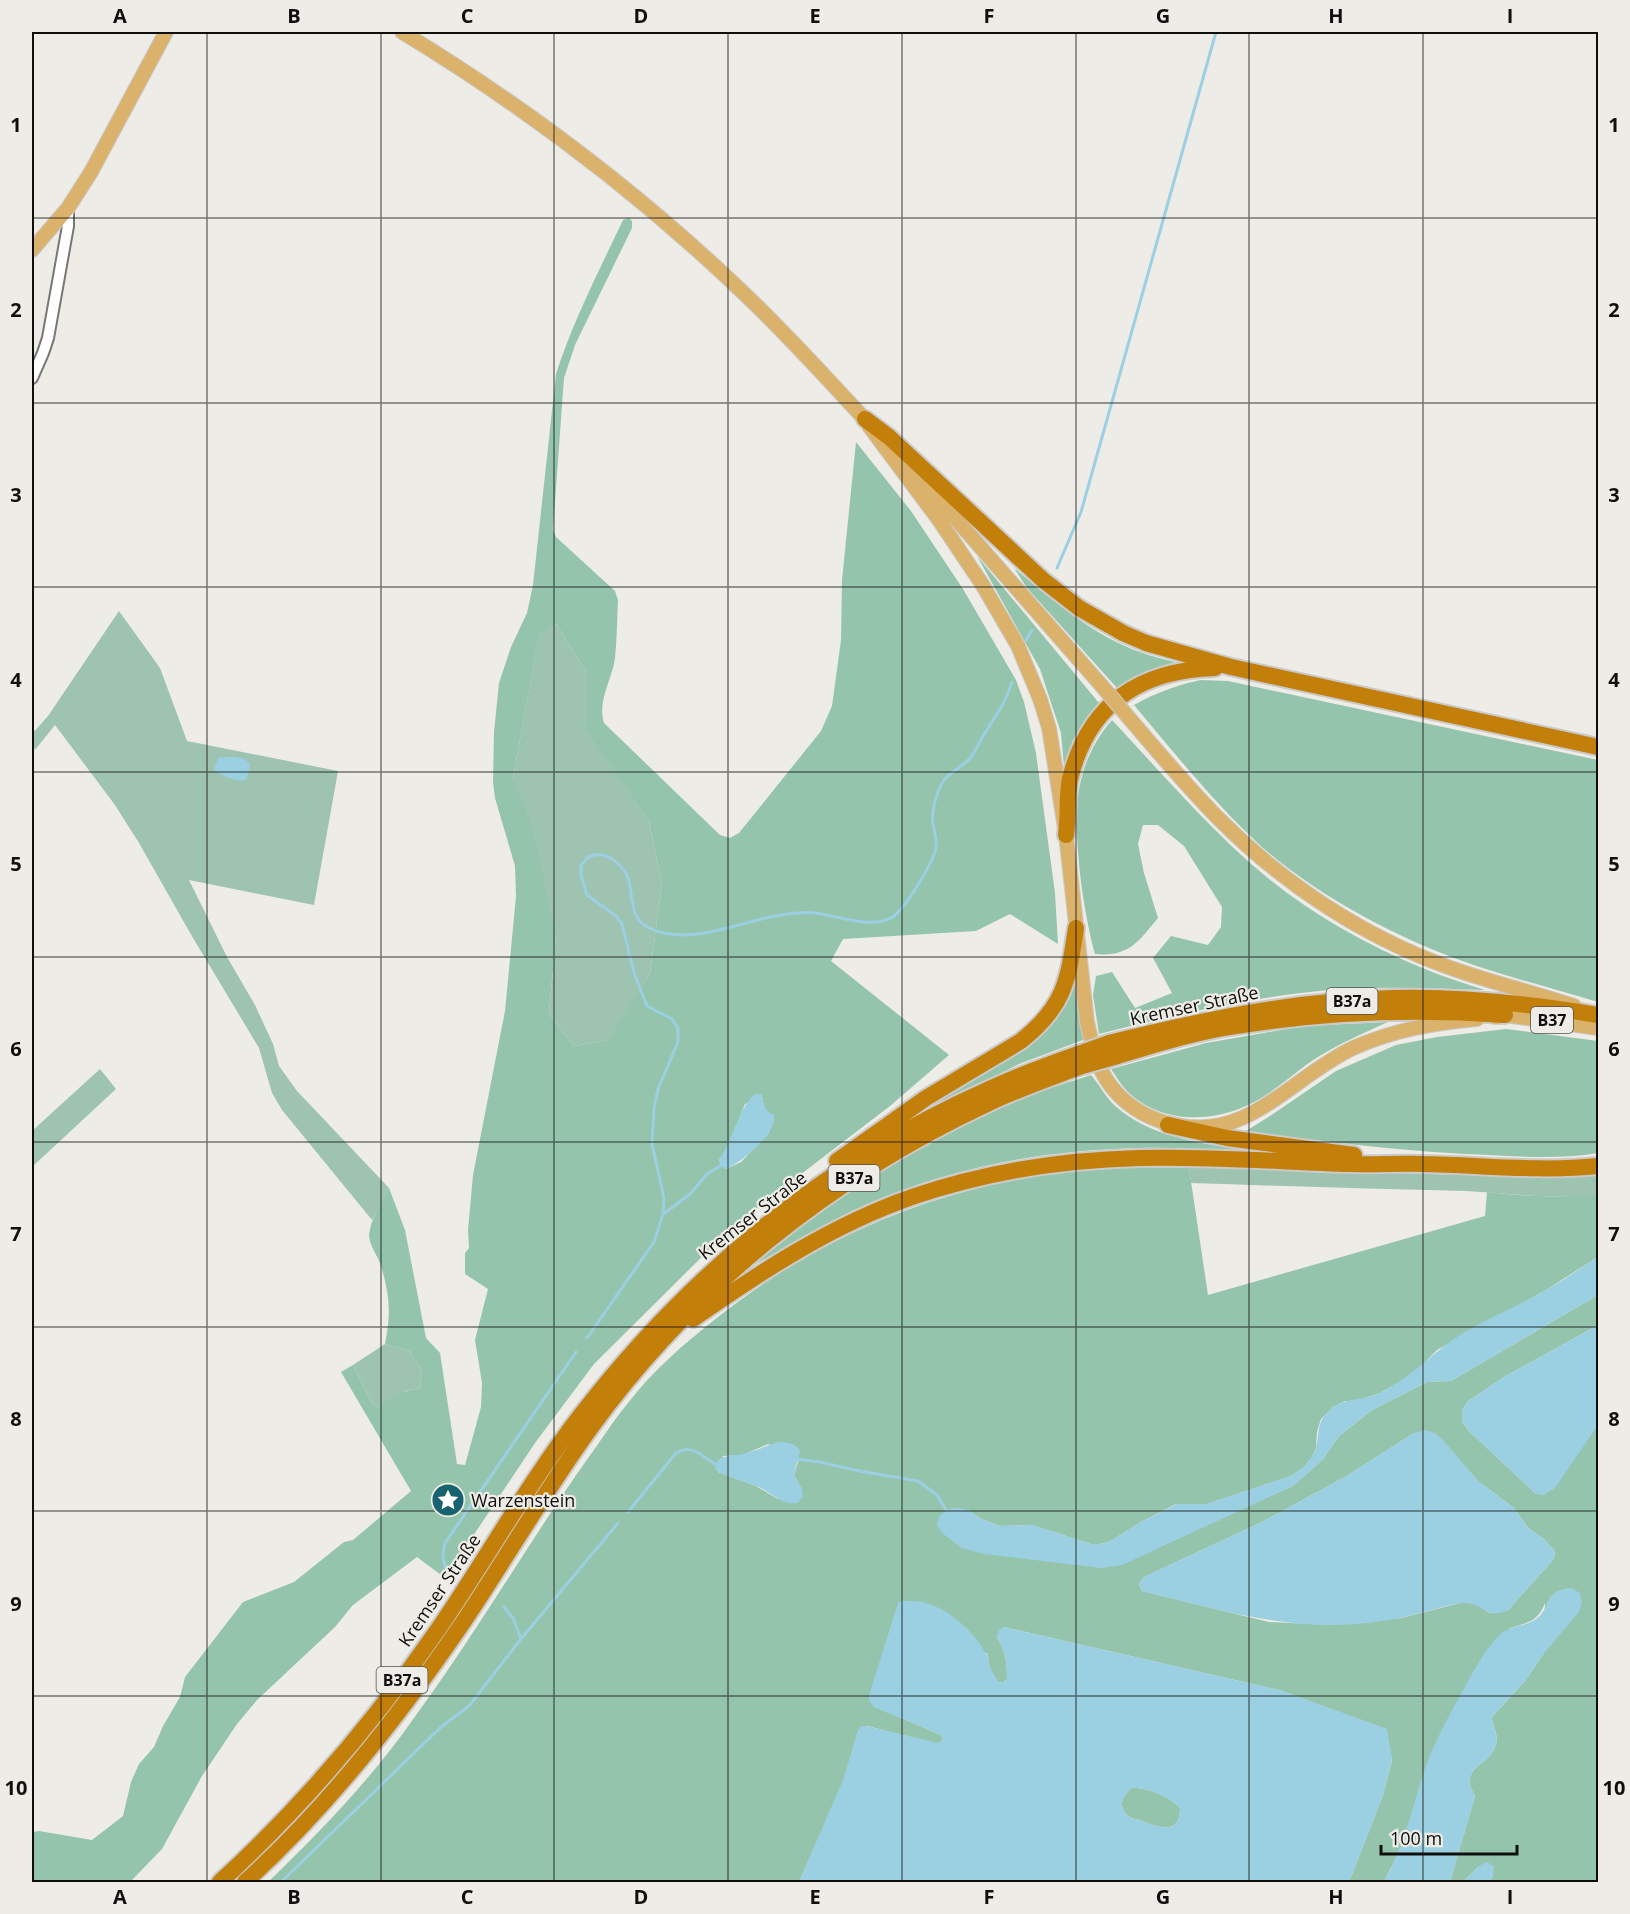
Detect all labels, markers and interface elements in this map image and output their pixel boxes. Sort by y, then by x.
text: A [113,2,127,29]
text: B [287,2,301,29]
text: C [461,2,474,29]
text: D [634,2,648,29]
text: E [809,2,821,29]
text: F [984,2,994,29]
text: G [1156,2,1170,29]
text: H [1328,2,1344,29]
text: I [1507,2,1513,29]
text: 1 [10,111,22,138]
text: 1 [1608,111,1620,138]
text: 2 [10,296,22,323]
text: 2 [1608,296,1620,323]
text: 3 [10,481,22,508]
text: 3 [1608,481,1620,508]
text: 4 [10,666,22,693]
text: 4 [1608,666,1620,693]
text: 5 [10,850,22,877]
text: 5 [1608,850,1620,877]
street label: Kremser Straße [1128,980,1260,1030]
road number: B37a [1326,988,1378,1014]
road number: B37 [1531,1007,1573,1033]
text: 6 [10,1035,22,1062]
text: 6 [1608,1035,1620,1062]
street label: Kremser Straße [693,1165,811,1265]
road number: B37a [828,1165,880,1191]
text: 7 [10,1220,22,1247]
text: 7 [1608,1220,1620,1247]
text: 8 [10,1405,22,1432]
text: 8 [1608,1405,1620,1432]
place icon: Warzenstein [430,1482,466,1518]
place label: Warzenstein [471,1488,575,1512]
street label: Kremser Straße [392,1529,486,1651]
text: 9 [10,1590,22,1617]
text: 9 [1608,1590,1620,1617]
road number: B37a [376,1667,428,1693]
text: 10 [5,1774,27,1801]
text: 10 [1603,1774,1625,1801]
scale bar [1381,1818,1518,1856]
text: 100 m [1390,1826,1442,1850]
text: A [113,1883,127,1910]
text: B [287,1883,301,1910]
text: C [461,1883,474,1910]
text: D [634,1883,648,1910]
text: E [809,1883,821,1910]
text: F [984,1883,994,1910]
text: G [1156,1883,1170,1910]
text: H [1328,1883,1344,1910]
text: I [1507,1883,1513,1910]

